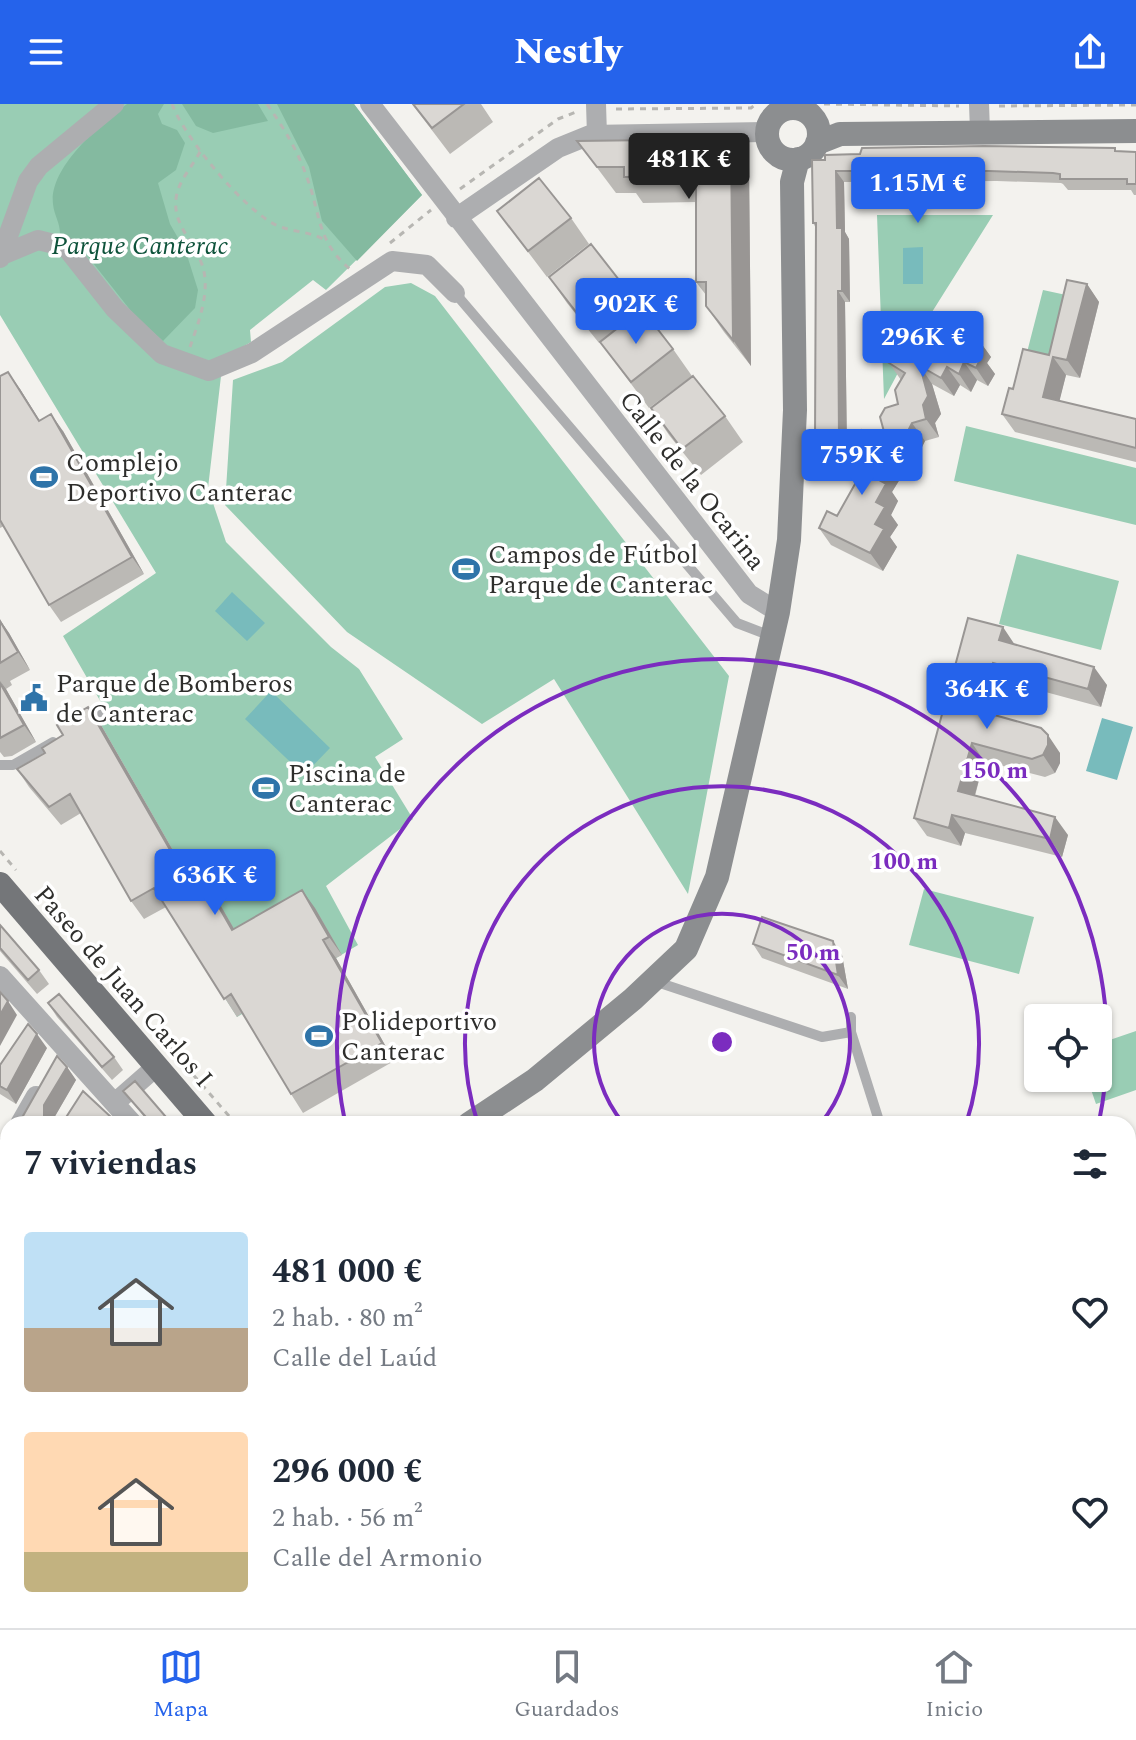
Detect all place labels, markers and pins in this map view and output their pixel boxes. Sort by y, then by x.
pin: 481K € [624,133,754,201]
pin: 1.15M € [844,157,992,225]
pin: 902K € [571,278,701,346]
pin: 296K € [858,311,988,379]
pin: 759K € [797,429,927,497]
place label: Complejo Deportivo Canterac [66,443,293,513]
sports icon: Complejo Deportivo Canterac [29,462,59,492]
place label: Campos de Fútbol Parque de Canterac [488,535,713,605]
sports icon: Campos de Fútbol Parque de Canterac [451,554,481,584]
pin: 364K € [922,663,1052,731]
place label: Parque de Bomberos de Canterac [56,664,293,734]
public building icon: Parque de Bomberos de Canterac [19,683,49,713]
place label: Piscina de Canterac [288,754,406,824]
sports icon: Piscina de Canterac [251,773,281,803]
pin: 636K € [150,849,280,917]
place label: Polideportivo Canterac [341,1002,497,1072]
sports icon: Polideportivo Canterac [304,1021,334,1051]
centre of rings [708,1028,736,1056]

